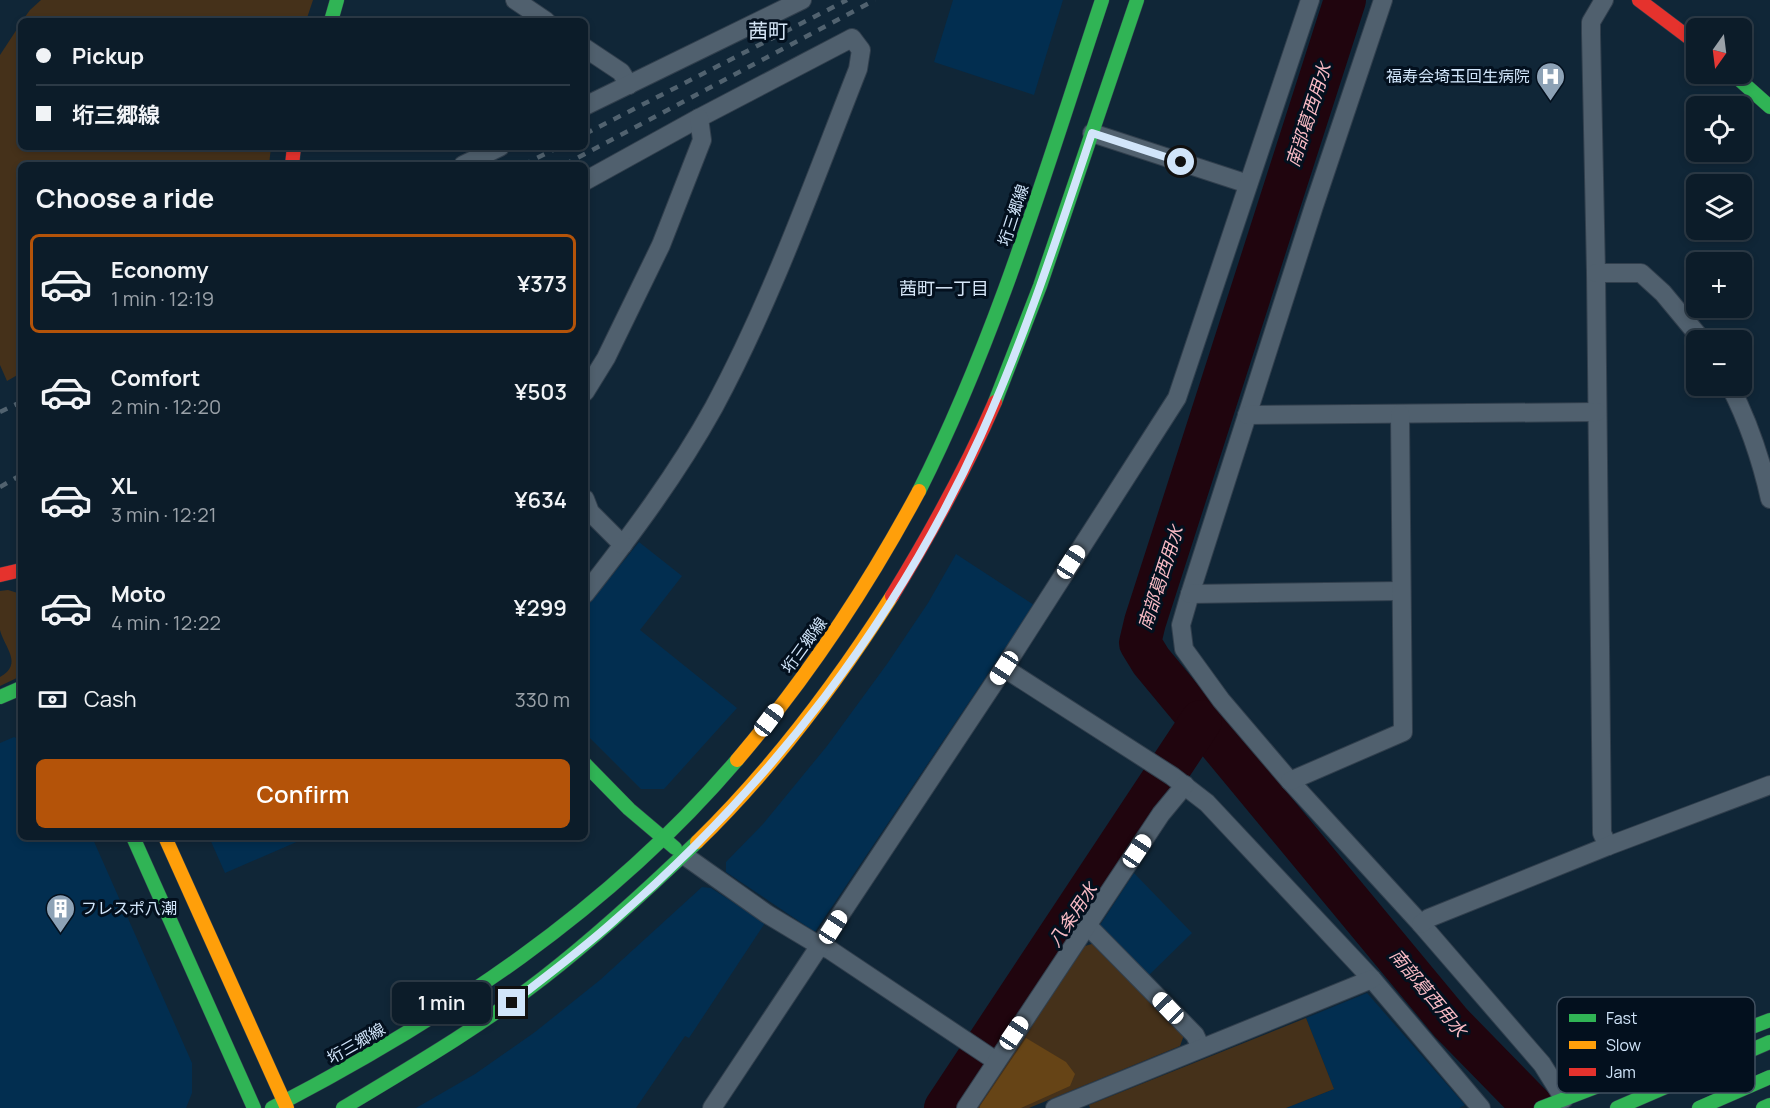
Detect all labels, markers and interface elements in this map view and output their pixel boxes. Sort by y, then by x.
district label: 茜町 [748,17,788,44]
north arrow [1686,18,1752,84]
map controls [1686,18,1752,396]
text: Pickup [72,41,144,71]
water label: 南部葛西用水 [1280,58,1337,170]
hospital icon: 福寿会埼玉回生病院 [1535,60,1567,102]
place label: 福寿会埼玉回生病院 [1386,65,1530,87]
button: locate [1686,96,1752,162]
text: 垳三郷線 [72,100,160,130]
route start [1167,148,1194,175]
button: layers [1686,174,1752,240]
text: Choose a ride [36,179,214,216]
street label: 垳三郷線 [993,181,1033,249]
button: + [1686,252,1752,318]
text: Economy [111,255,209,285]
icon: car [39,257,93,311]
text: ¥373 [517,269,567,299]
district label: 茜町一丁目 [899,276,989,300]
text: 1 min · 12:19 [111,285,214,312]
button: − [1686,330,1752,396]
text: Comfort [111,363,200,393]
icon: car [39,365,93,419]
text: ¥503 [514,377,567,407]
text: 2 min · 12:20 [111,393,221,420]
text: XL [111,471,137,501]
icon: car [39,473,93,527]
text: ¥634 [514,485,567,515]
text: 3 min · 12:21 [111,501,216,528]
water label: 南部葛西用水 [1132,521,1189,633]
car [1054,542,1088,582]
text: Moto [111,579,166,609]
icon: car [39,581,93,635]
text: ¥299 [514,593,567,623]
text: 4 min · 12:22 [111,609,221,636]
street label: 垳三郷線 [776,613,832,677]
car [987,648,1021,688]
icon: cash [36,683,69,716]
text: Cash [84,684,137,714]
text: 330 m [515,686,570,713]
car [751,700,787,740]
button: Confirm [36,759,570,828]
car [1119,831,1155,871]
water label: 八条用水 [1042,876,1103,951]
building icon: フレスポ八潮 [44,892,76,934]
place label: フレスポ八潮 [81,897,177,919]
car [816,907,850,947]
water label: 南部葛西用水 [1385,943,1474,1043]
callout: 1 min [392,982,491,1024]
text: 1 min [418,989,465,1016]
route end [498,989,525,1016]
car [1149,989,1187,1027]
legend [1557,997,1755,1093]
text: Fast [1606,1007,1637,1029]
car [996,1013,1032,1053]
street label: 垳三郷線 [323,1017,389,1069]
text: Slow [1606,1034,1641,1056]
text: Jam [1606,1061,1636,1083]

